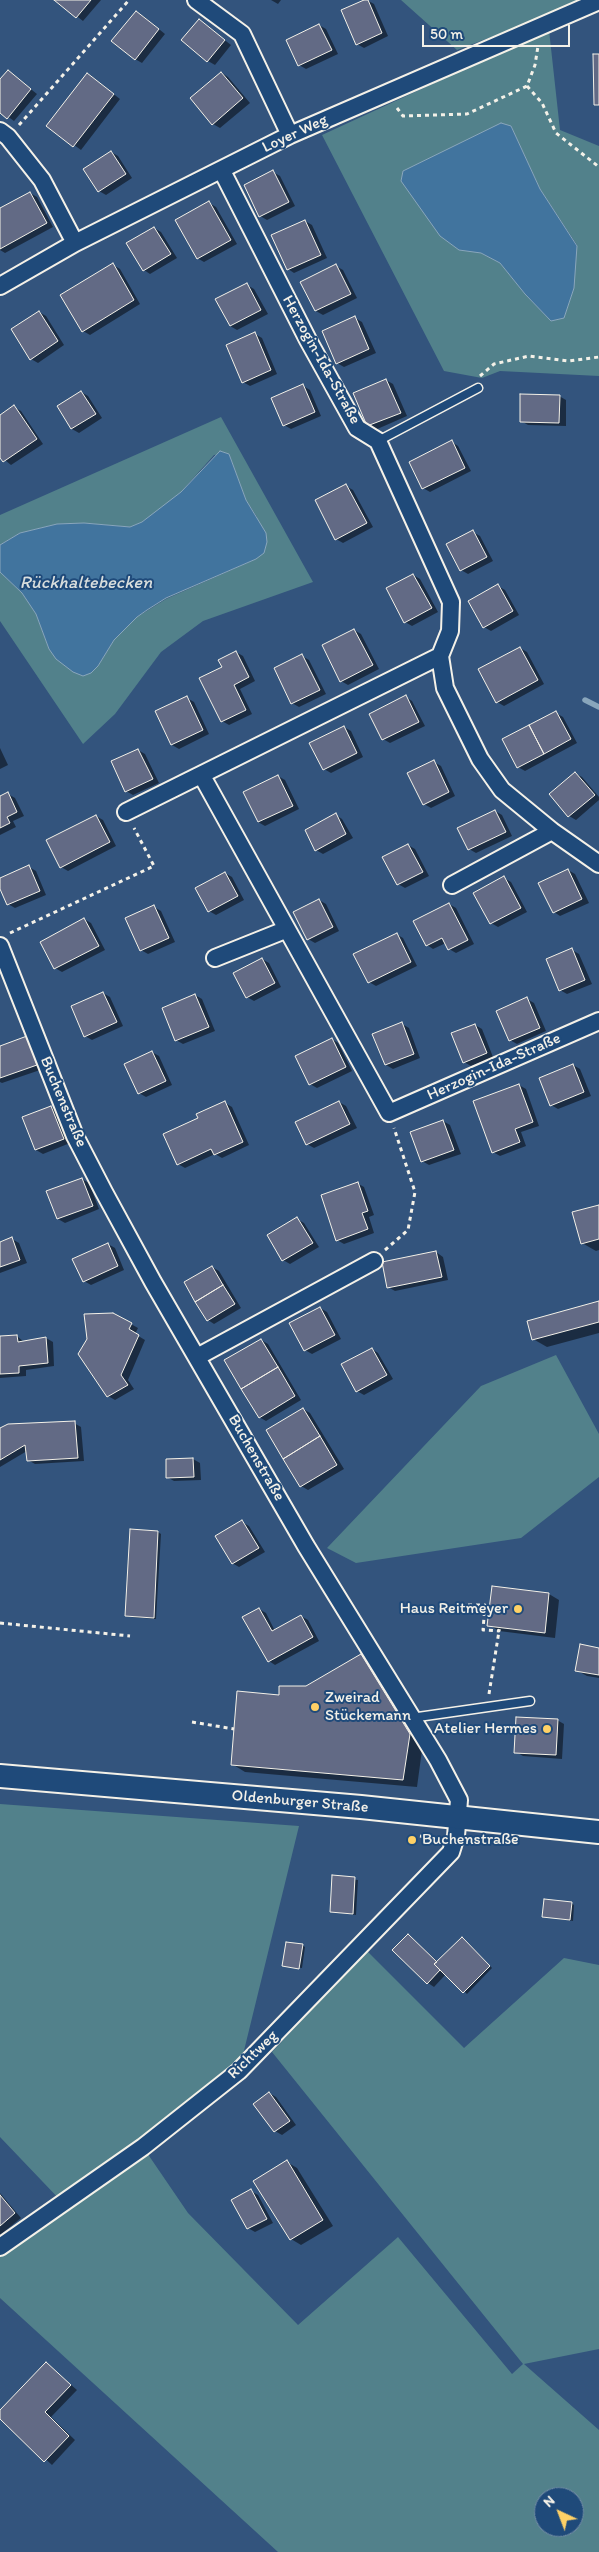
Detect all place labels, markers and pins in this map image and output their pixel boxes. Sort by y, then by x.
place label: Haus Reitmeyer [400,1599,508,1619]
marker: Haus Reitmeyer [512,1603,524,1615]
place label: Zweirad Stückemann [325,1688,411,1726]
marker: Zweirad Stückemann [309,1701,321,1713]
place label: Atelier Hermes [434,1719,537,1739]
marker: Atelier Hermes [541,1723,553,1735]
place label: Buchenstraße [422,1830,519,1850]
marker: Buchenstraße [406,1834,418,1846]

